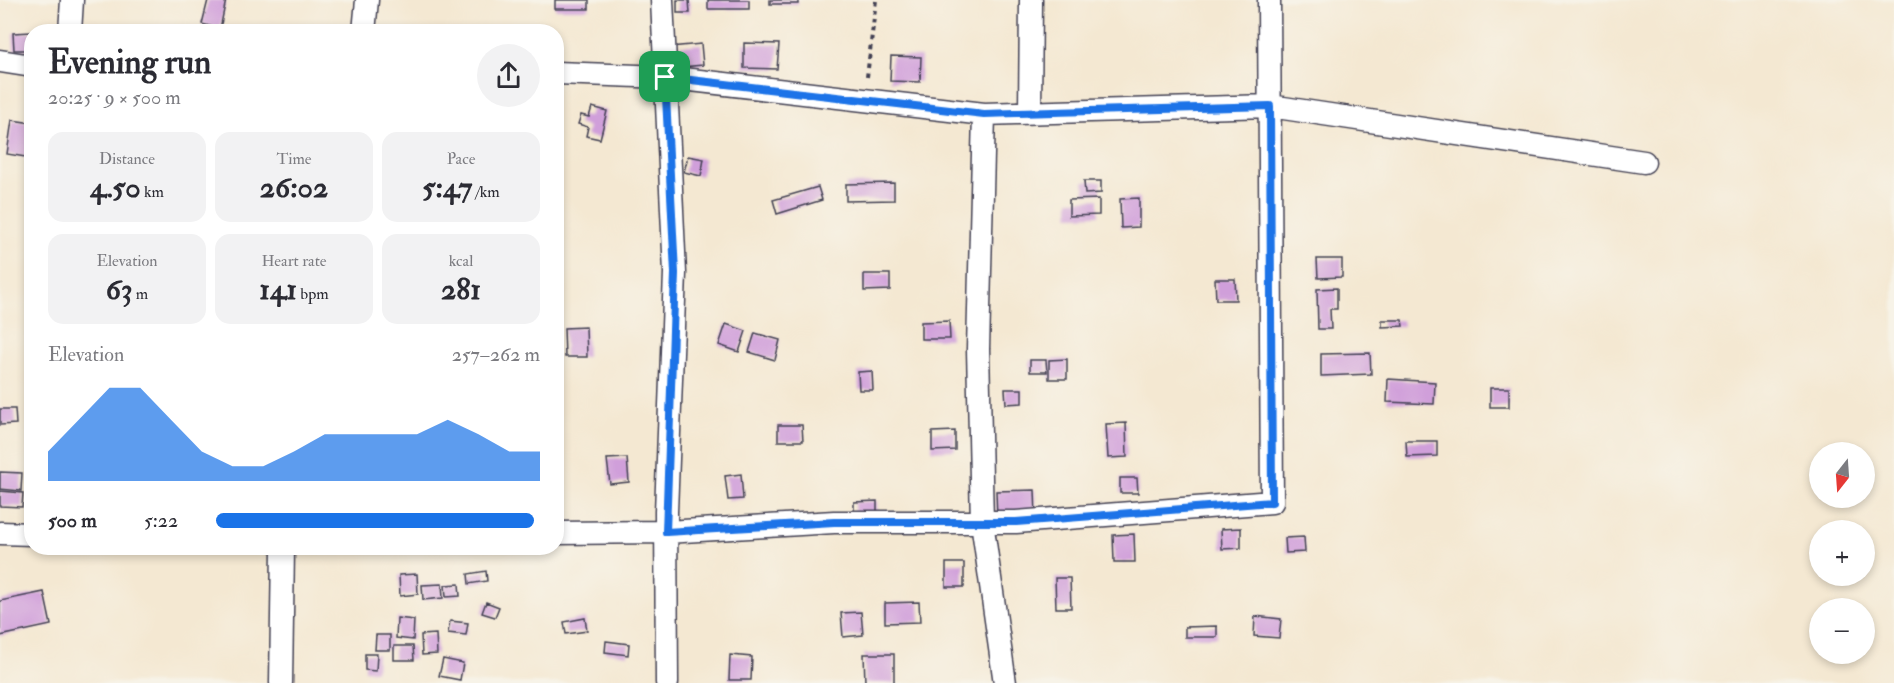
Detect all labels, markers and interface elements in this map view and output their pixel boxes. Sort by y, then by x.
text: Evening run [48,42,211,83]
button: share [477,44,540,107]
pin [639,51,690,102]
icon: arrive [648,60,681,93]
text: 20:25 · 9 × 500 m [48,85,181,110]
text: Distance [99,149,155,169]
text: Time [277,149,311,169]
text: Pace [447,149,475,169]
text: 4.50 [90,169,141,206]
text: 26:02 [260,169,328,206]
text: 5:47 [422,169,472,206]
text: km [141,182,164,202]
text: /km [472,182,500,202]
text: Elevation [97,251,157,271]
text: Heart rate [261,251,327,271]
text: kcal [449,251,473,271]
text: 63 [106,271,132,308]
text: 141 [259,271,297,308]
text: 281 [441,271,481,308]
text: m [132,284,148,304]
text: bpm [297,284,329,304]
text: Elevation [48,342,124,367]
text: 257–262 m [452,342,540,367]
north arrow [1809,442,1875,508]
map controls [1809,442,1875,664]
text: 500 m [48,508,97,533]
text: 5:22 [144,508,178,533]
button: + [1809,520,1875,586]
button: − [1809,598,1875,664]

